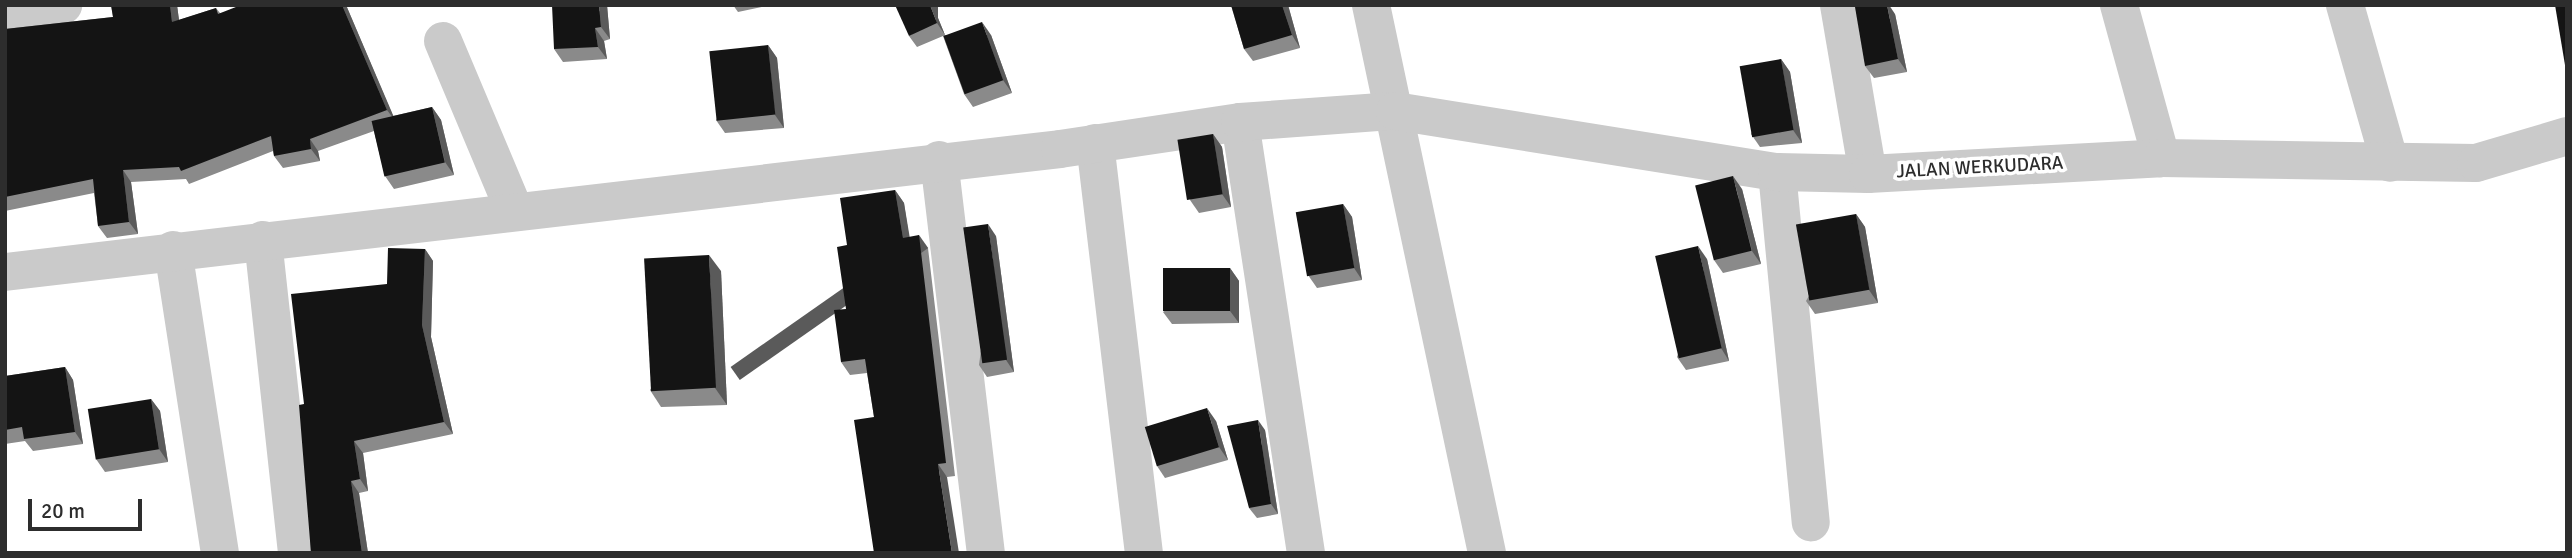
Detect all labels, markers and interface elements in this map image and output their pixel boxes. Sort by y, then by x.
street label: JALAN WERKUDARA [1896,152,2064,184]
scale bar [32,484,145,528]
text: 20 m [41,498,85,524]

